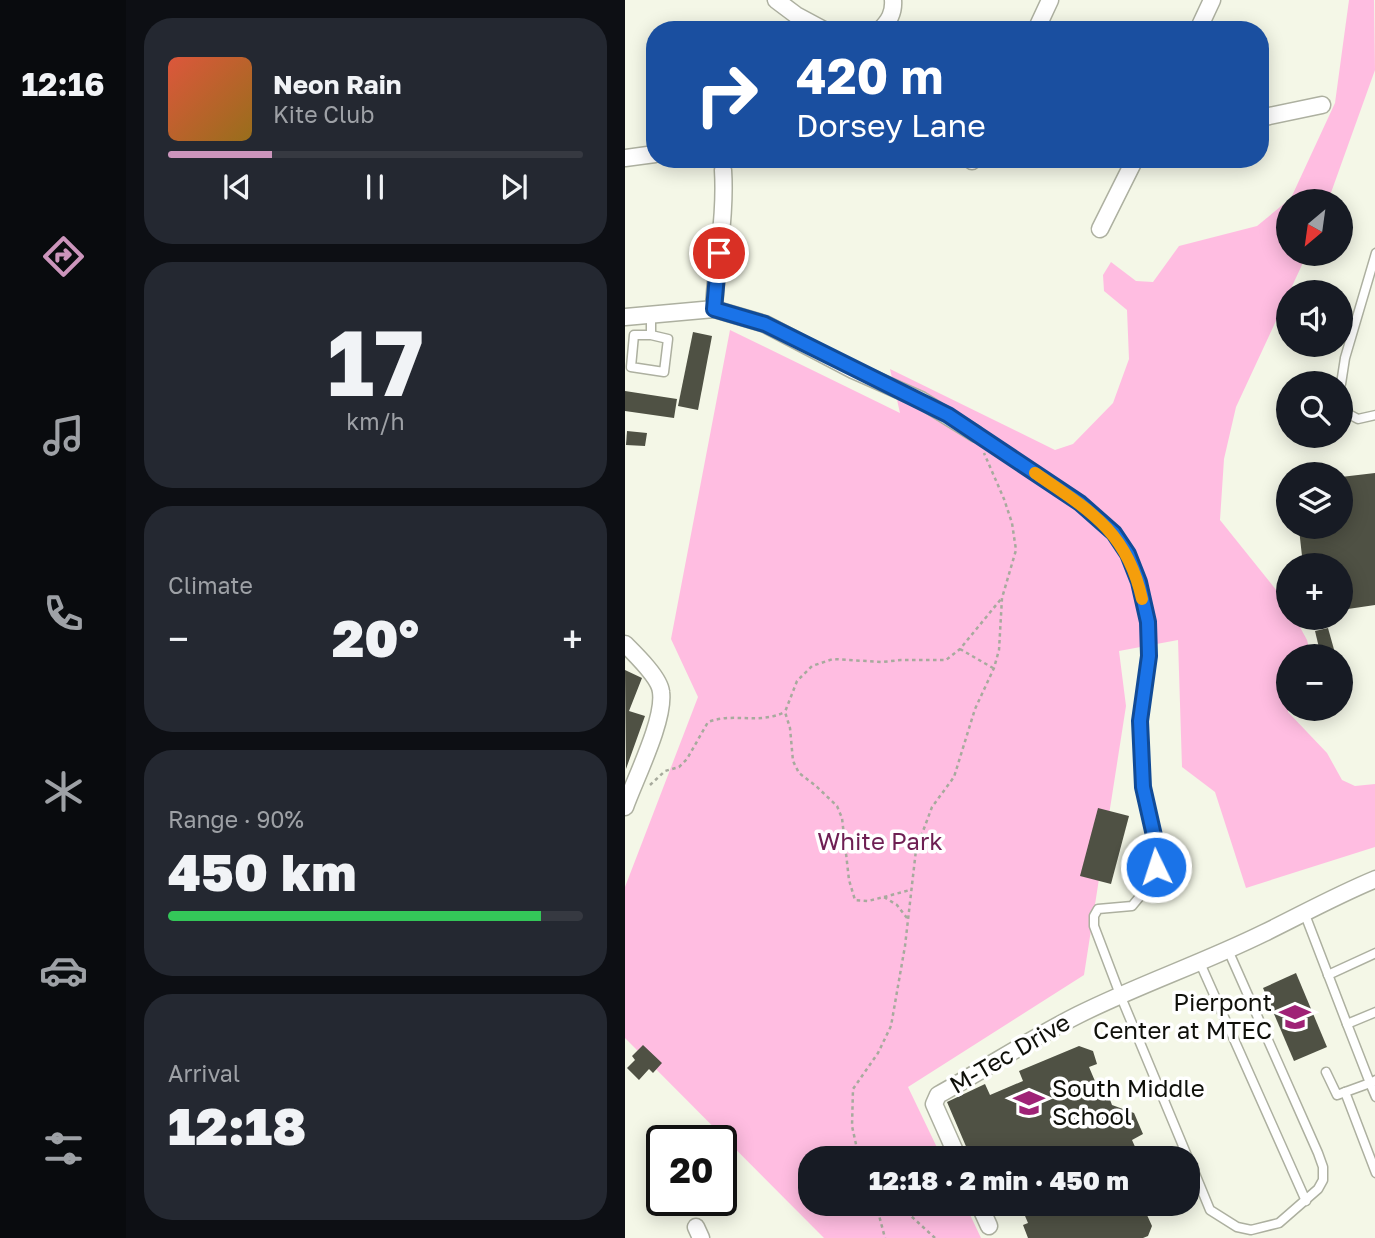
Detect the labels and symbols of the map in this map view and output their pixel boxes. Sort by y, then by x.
north arrow [1276,189,1353,266]
pin [689,223,749,283]
park label: White Park [817,826,943,855]
position arrow [1119,830,1193,904]
place label: Pierpont Center at MTEC [1093,987,1272,1044]
school or university icon: Pierpont Center at MTEC [1278,1000,1312,1034]
street label: M-Tec Drive [944,1007,1075,1099]
place label: South Middle School [1052,1073,1205,1130]
school or university icon: South Middle School [1012,1086,1046,1120]
speed limit sign: 20 [646,1125,737,1216]

